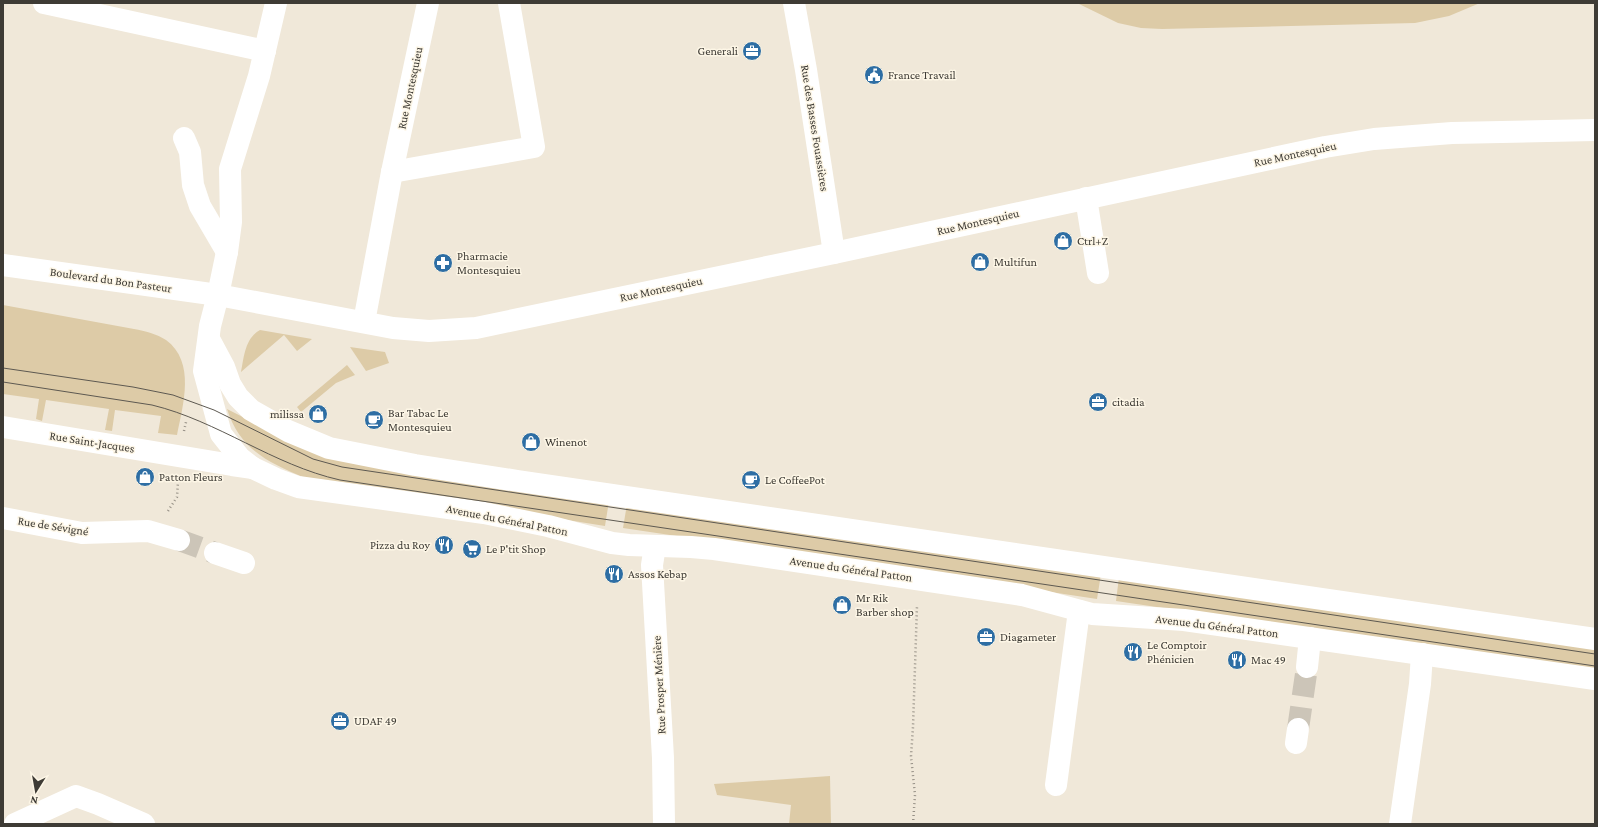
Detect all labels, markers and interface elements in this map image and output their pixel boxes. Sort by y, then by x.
office icon: Generali [741,40,763,62]
place label: Generali [698,44,738,58]
street label: Rue Montesquieu [394,45,426,130]
street label: Rue des Basses Fouassières [798,64,832,193]
public building icon: France Travail [863,64,885,86]
place label: France Travail [888,68,956,82]
street label: Rue Montesquieu [1253,138,1338,170]
street label: Rue Montesquieu [936,206,1021,238]
shop icon: Ctrl+Z [1052,230,1074,252]
place label: Ctrl+Z [1077,234,1108,248]
place label: Pharmacie Montesquieu [457,249,521,277]
shop icon: Multifun [969,251,991,273]
pharmacy icon: Pharmacie Montesquieu [432,252,454,274]
place label: Multifun [994,255,1038,269]
street label: Boulevard du Bon Pasteur [49,265,174,296]
street label: Rue Montesquieu [619,273,704,305]
office icon: citadia [1087,391,1109,413]
place label: citadia [1112,395,1145,409]
shop icon: milissa [307,403,329,425]
place label: Bar Tabac Le Montesquieu [388,406,452,434]
place label: milissa [270,407,304,421]
cafe icon: Bar Tabac Le Montesquieu [363,409,385,431]
street label: Rue Saint-Jacques [48,428,136,456]
shop icon: Winenot [520,431,542,453]
place label: Winenot [545,435,588,449]
shop icon: Patton Fleurs [134,466,156,488]
cafe icon: Le CoffeePot [740,469,762,491]
place label: Patton Fleurs [159,470,223,484]
place label: Le CoffeePot [765,473,826,487]
street label: Avenue du Général Patton [445,501,570,539]
street label: Rue de Sévigné [17,514,89,538]
restaurant icon: Pizza du Roy [433,534,455,556]
place label: Pizza du Roy [370,538,430,552]
supermarket icon: Le P'tit Shop [461,538,483,560]
place label: Le P'tit Shop [486,542,546,556]
street label: Avenue du Général Patton [789,553,914,585]
restaurant icon: Assos Kebap [603,563,625,585]
place label: Assos Kebap [628,567,687,581]
place label: Mr Rik Barber shop [856,591,914,619]
shop icon: Mr Rik Barber shop [831,594,853,616]
street label: Avenue du Général Patton [1155,612,1280,641]
office icon: Diagameter [975,626,997,648]
place label: Diagameter [1000,630,1057,644]
street label: Rue Prosper Ménière [649,635,669,735]
place label: Le Comptoir Phénicien [1147,638,1207,666]
restaurant icon: Le Comptoir Phénicien [1122,641,1144,663]
restaurant icon: Mac 49 [1226,649,1248,671]
place label: Mac 49 [1251,653,1286,667]
office icon: UDAF 49 [329,710,351,732]
place label: UDAF 49 [354,714,397,728]
north arrow [16,771,56,811]
text: N [29,794,39,807]

